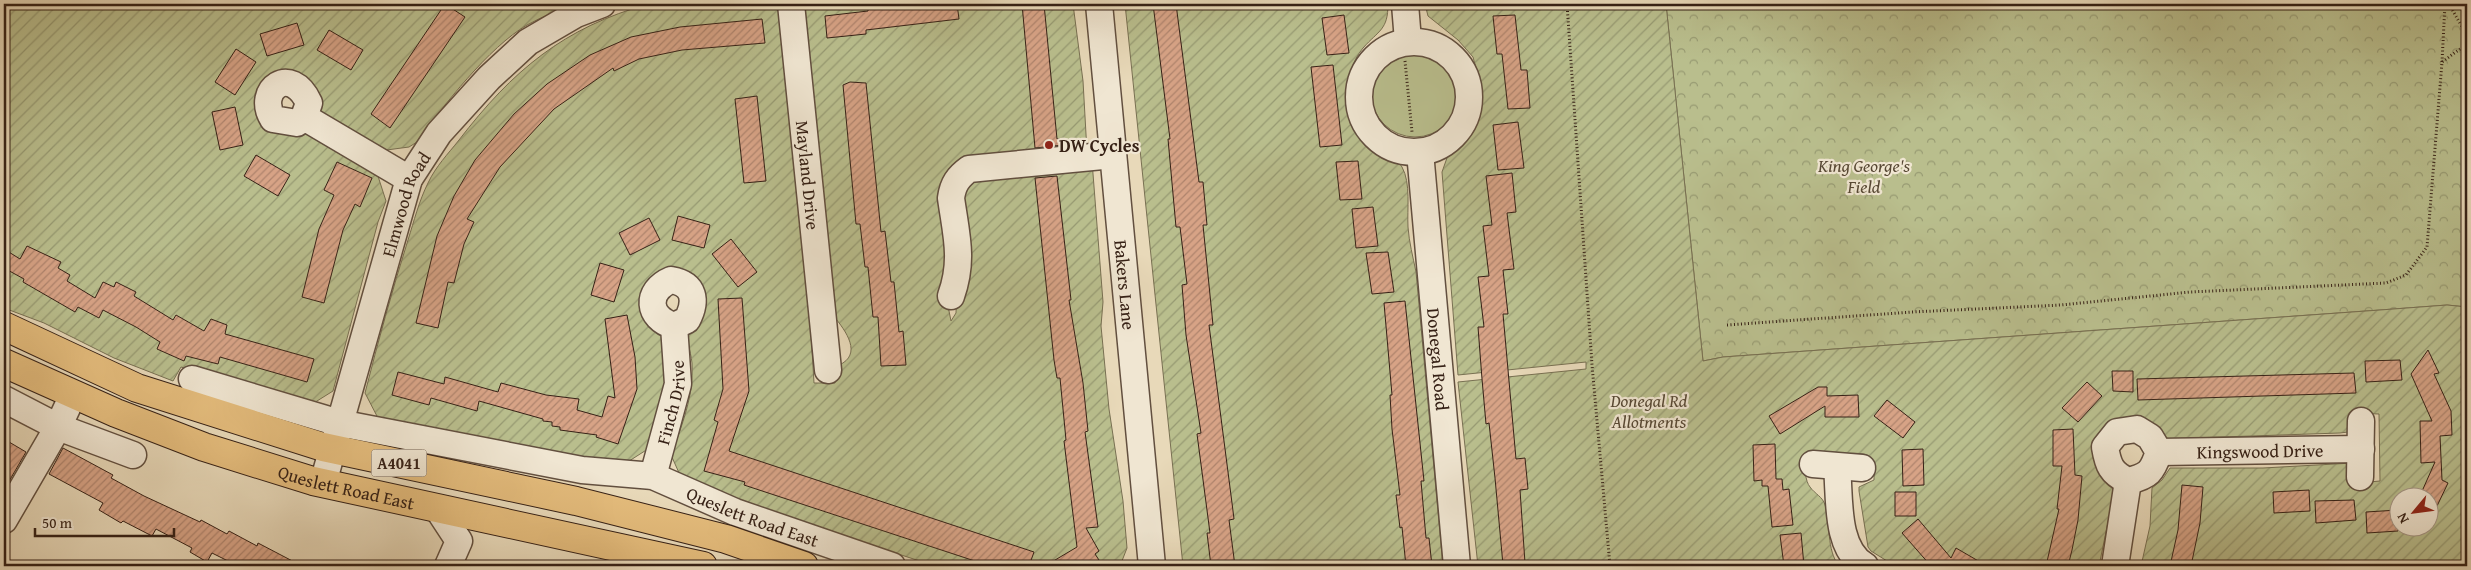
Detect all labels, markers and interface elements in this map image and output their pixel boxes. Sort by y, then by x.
street label: Mayland Drive [789,119,827,231]
place label: DW Cycles [1059,132,1140,159]
marker: DW Cycles [1043,139,1055,151]
street label: Elmwood Road [374,146,437,260]
park label: King George's Field [1817,152,1911,200]
street label: Bakers Lane [1108,238,1143,331]
street label: Donegal Road [1420,307,1457,412]
street label: Finch Drive [649,359,692,448]
park label: Donegal Rd Allotments [1610,387,1688,435]
street label: Kingswood Drive [2196,436,2324,465]
road number: A4041 [372,449,426,476]
street label: Queslett Road East [275,457,418,516]
street label: Queslett Road East [683,479,823,554]
north arrow [2388,488,2438,538]
scale bar [35,505,174,537]
text: N [2391,509,2414,527]
text: 50 m [42,512,73,533]

